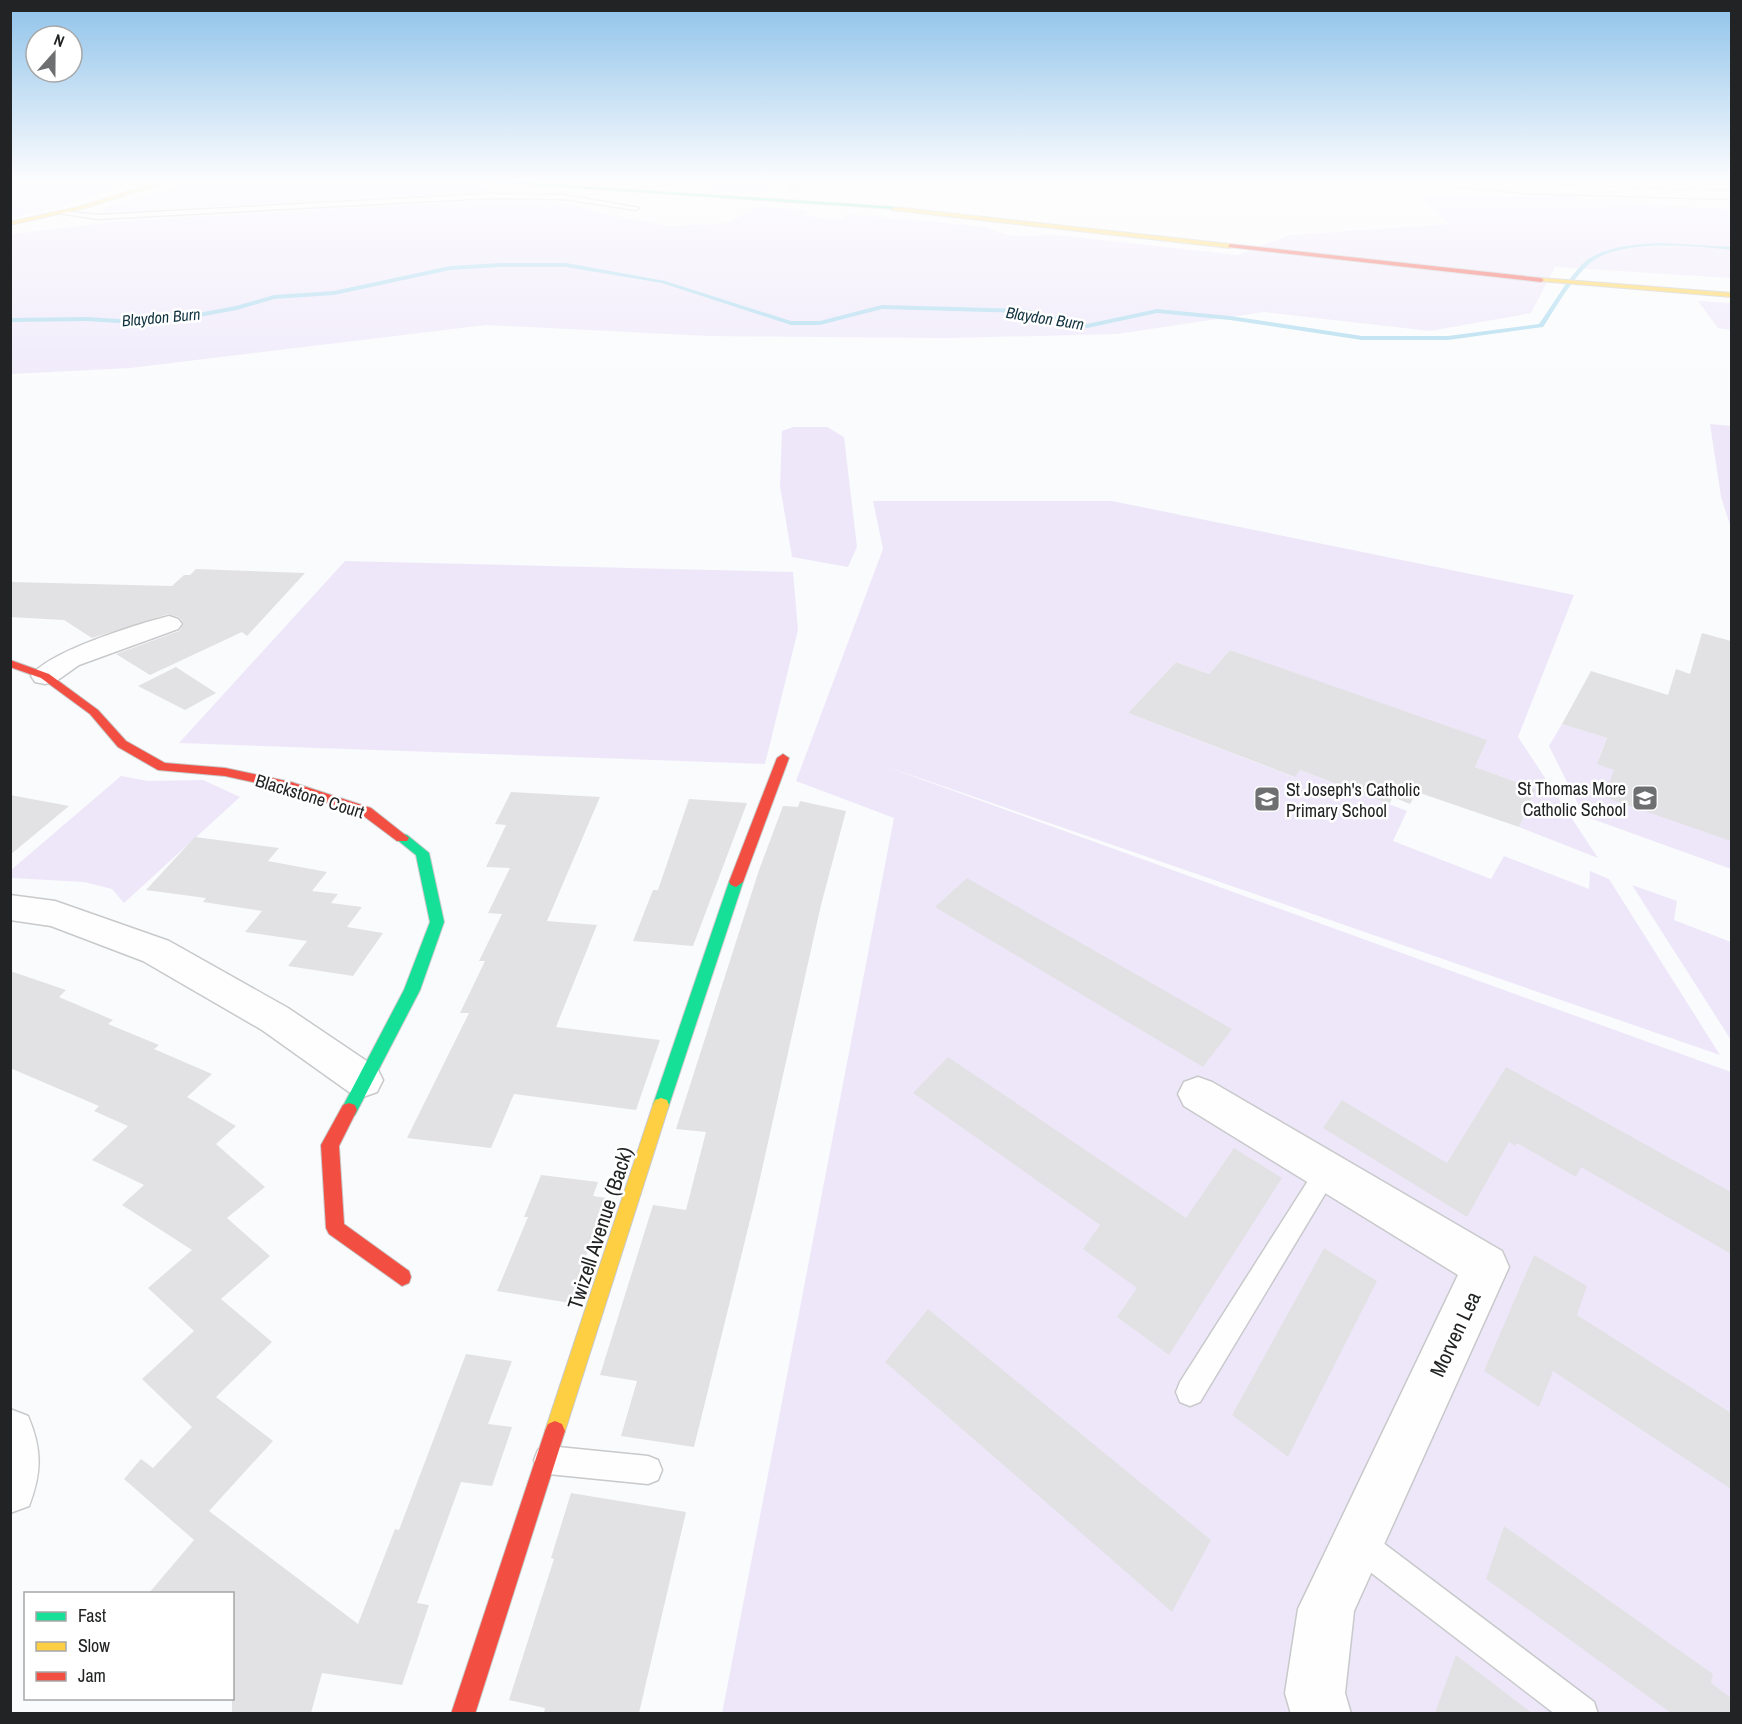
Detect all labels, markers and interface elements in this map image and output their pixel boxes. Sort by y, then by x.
north arrow [24,24,84,84]
text: N [51,28,68,52]
water label: Blaydon Burn [1004,301,1086,335]
water label: Blaydon Burn [121,303,201,331]
street label: Blackstone Court [253,768,367,824]
place label: St Thomas More Catholic School [1517,776,1626,822]
place label: St Joseph's Catholic Primary School [1286,777,1420,823]
school or university icon: St Thomas More Catholic School [1630,783,1660,813]
school or university icon: St Joseph's Catholic Primary School [1252,784,1282,814]
street label: Twizell Avenue (Back) [560,1143,640,1313]
street label: Morven Lea [1423,1286,1488,1381]
legend [24,1592,234,1700]
text: Fast [78,1603,106,1628]
text: Slow [78,1633,110,1658]
text: Jam [78,1663,106,1688]

